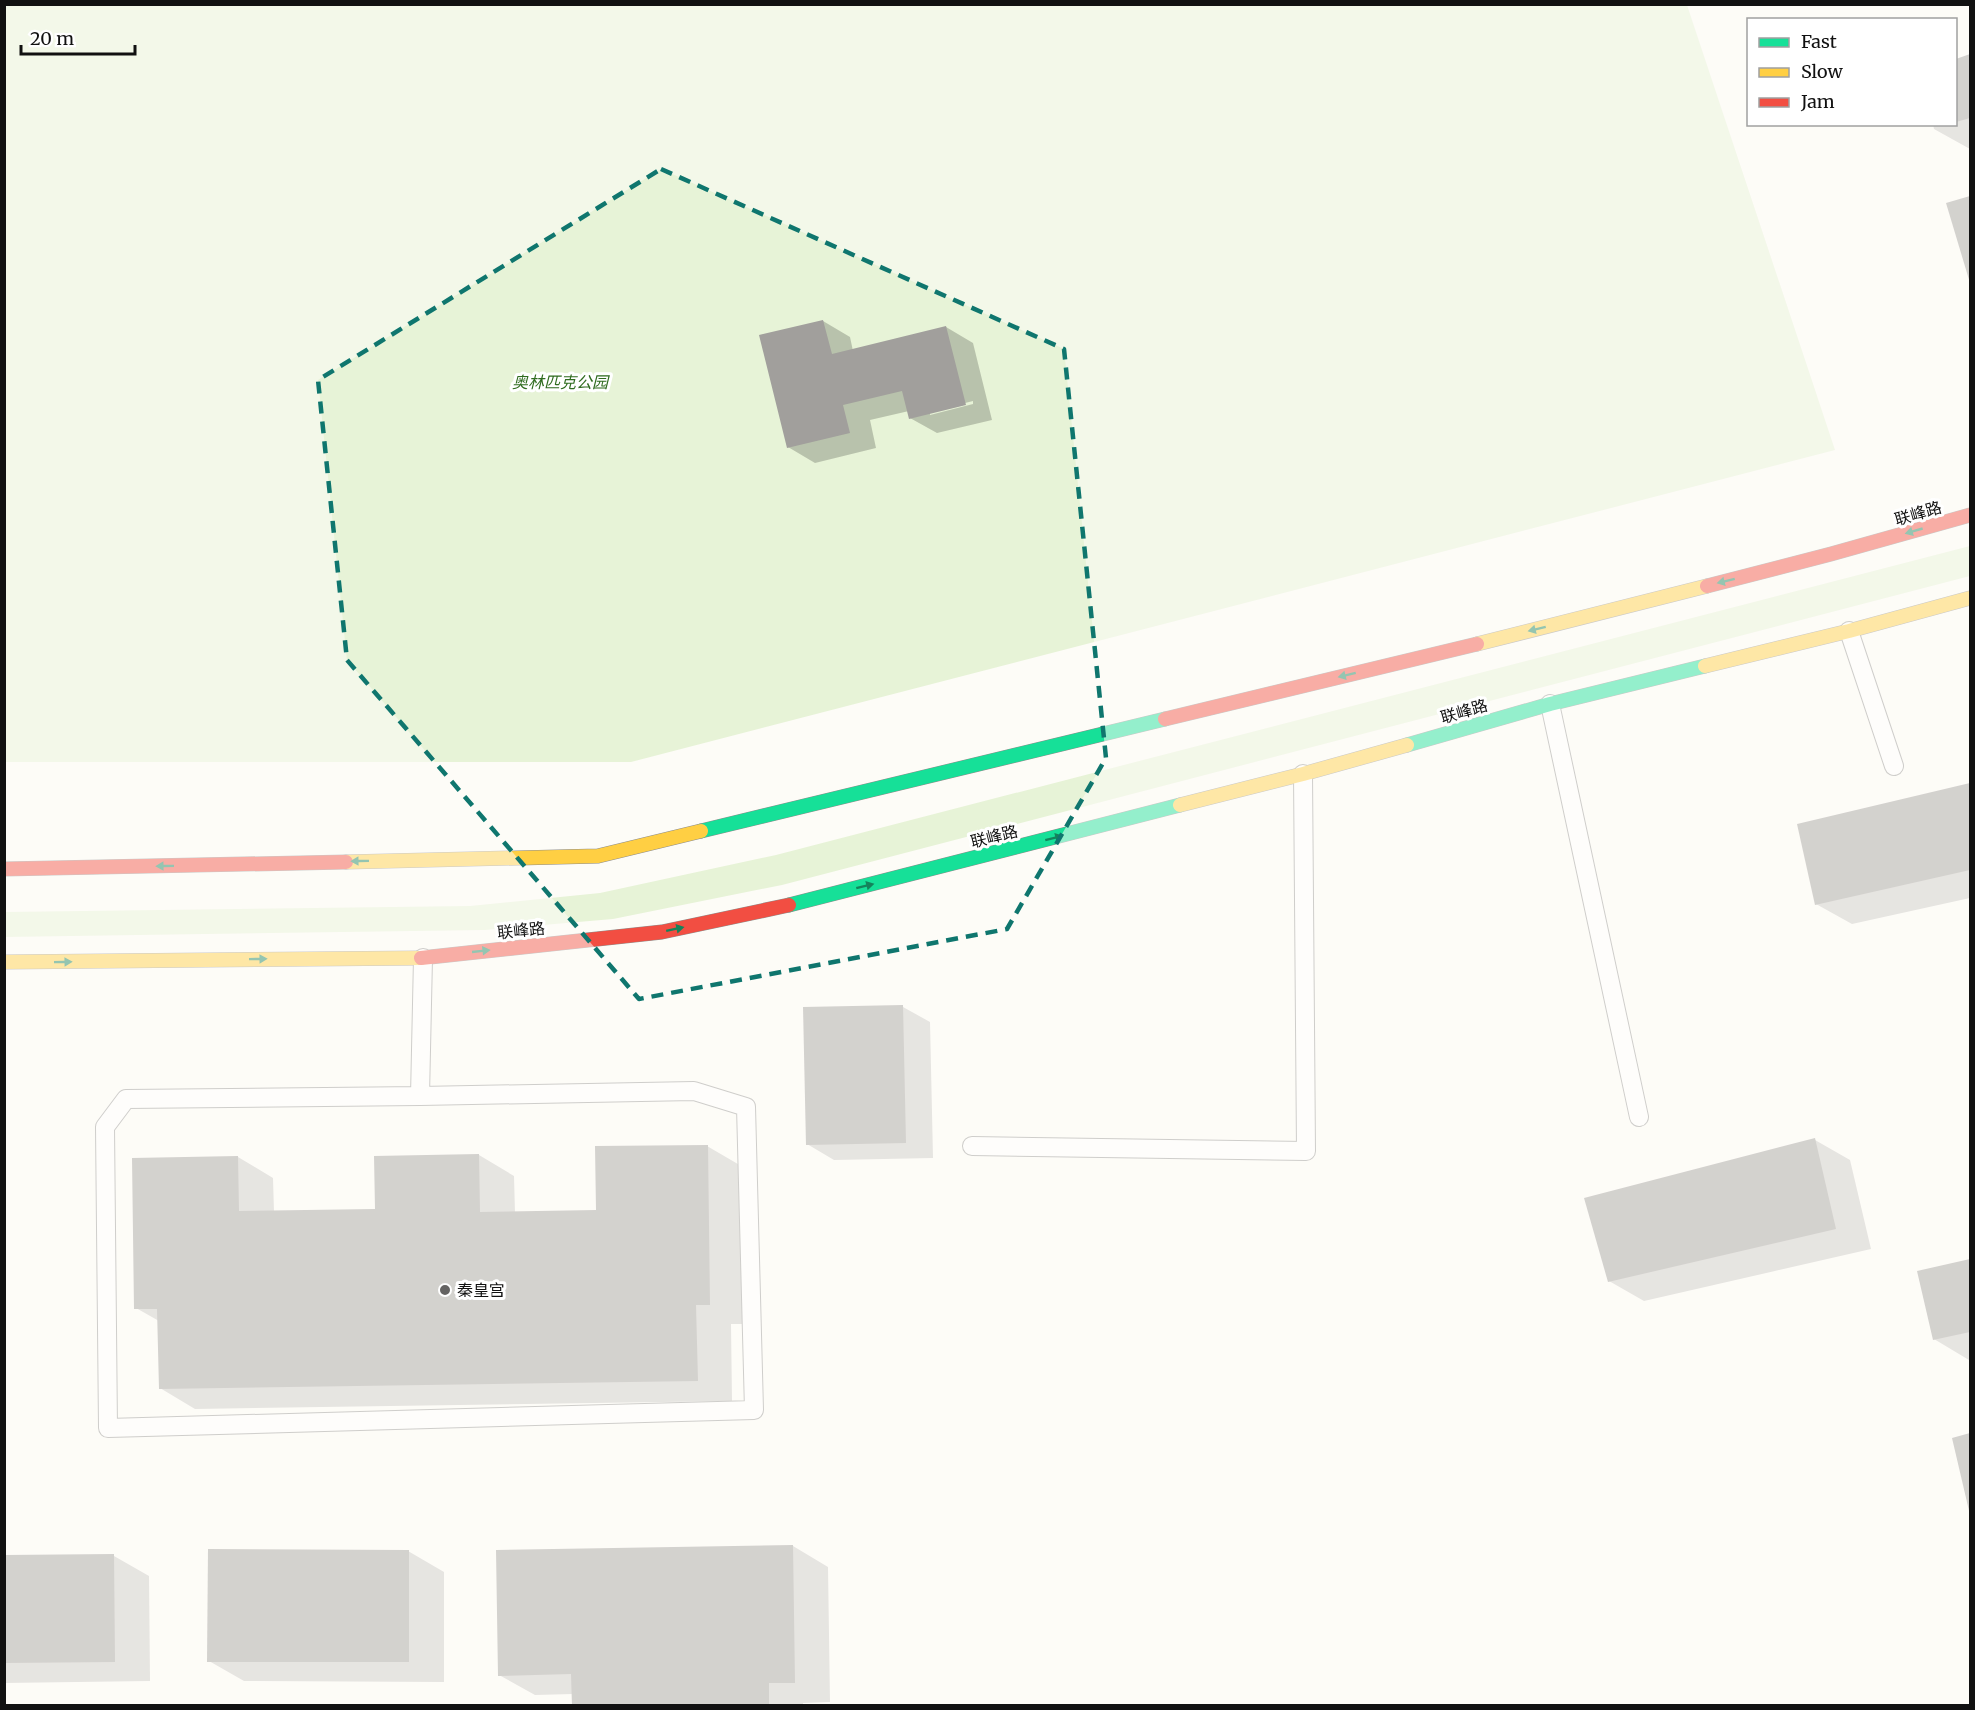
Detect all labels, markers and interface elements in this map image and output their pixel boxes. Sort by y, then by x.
scale bar [21,18,135,56]
legend [1747,18,1957,126]
text: 20 m [30,27,74,50]
text: Fast [1801,30,1837,53]
text: Slow [1801,60,1844,83]
text: Jam [1800,90,1835,113]
park label: 奥林匹克公园 [512,372,610,392]
street label: 联峰路 [1892,497,1944,529]
one-way arrow [1905,527,1923,536]
one-way arrow [1717,576,1735,586]
one-way arrow [1528,625,1546,635]
one-way arrow [1338,671,1356,681]
street label: 联峰路 [1438,695,1490,727]
street label: 联峰路 [968,820,1020,852]
one-way arrow [1045,832,1063,842]
one-way arrow [350,856,369,866]
one-way arrow [155,861,174,870]
one-way arrow [856,881,874,891]
street label: 联峰路 [496,918,546,942]
one-way arrow [665,924,684,933]
one-way arrow [472,946,491,956]
one-way arrow [248,955,267,964]
one-way arrow [53,957,72,967]
place label: 秦皇宫 [457,1280,505,1300]
marker: 秦皇宫 [438,1283,452,1297]

